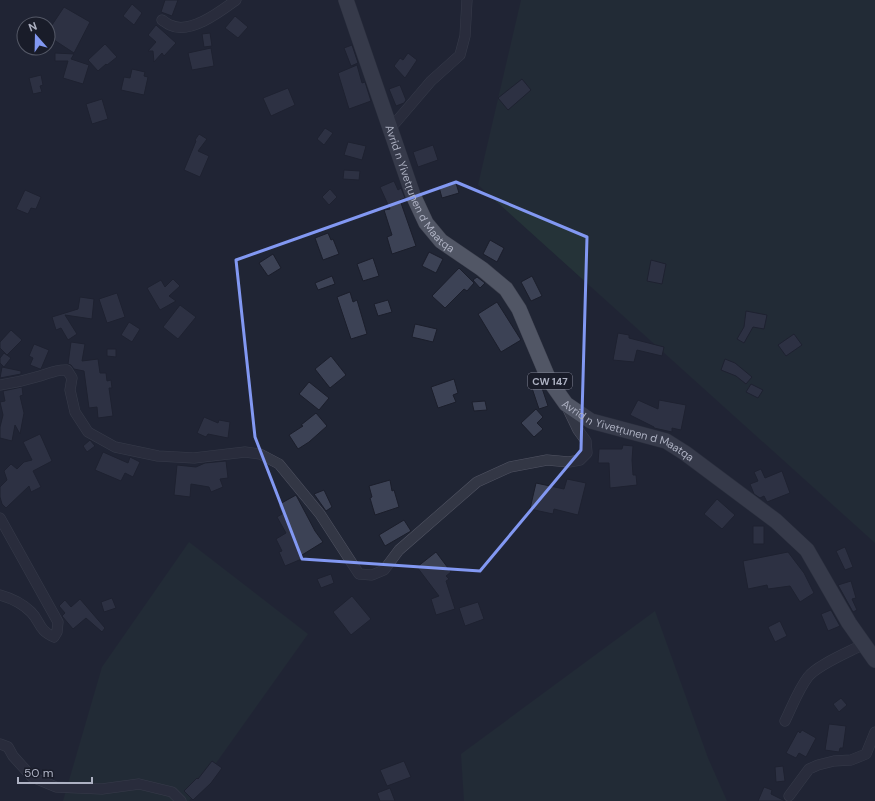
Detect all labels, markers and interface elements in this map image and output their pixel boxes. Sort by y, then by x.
north arrow [16,16,56,56]
text: N [26,19,39,35]
street label: Avrid n Yivetṛunen d Maatqa [382,123,457,255]
road number: CW 147 [528,373,572,389]
street label: Avrid n Yivetṛunen d Maatqa [559,396,697,464]
scale bar [18,759,92,785]
text: 50 m [24,765,53,781]

